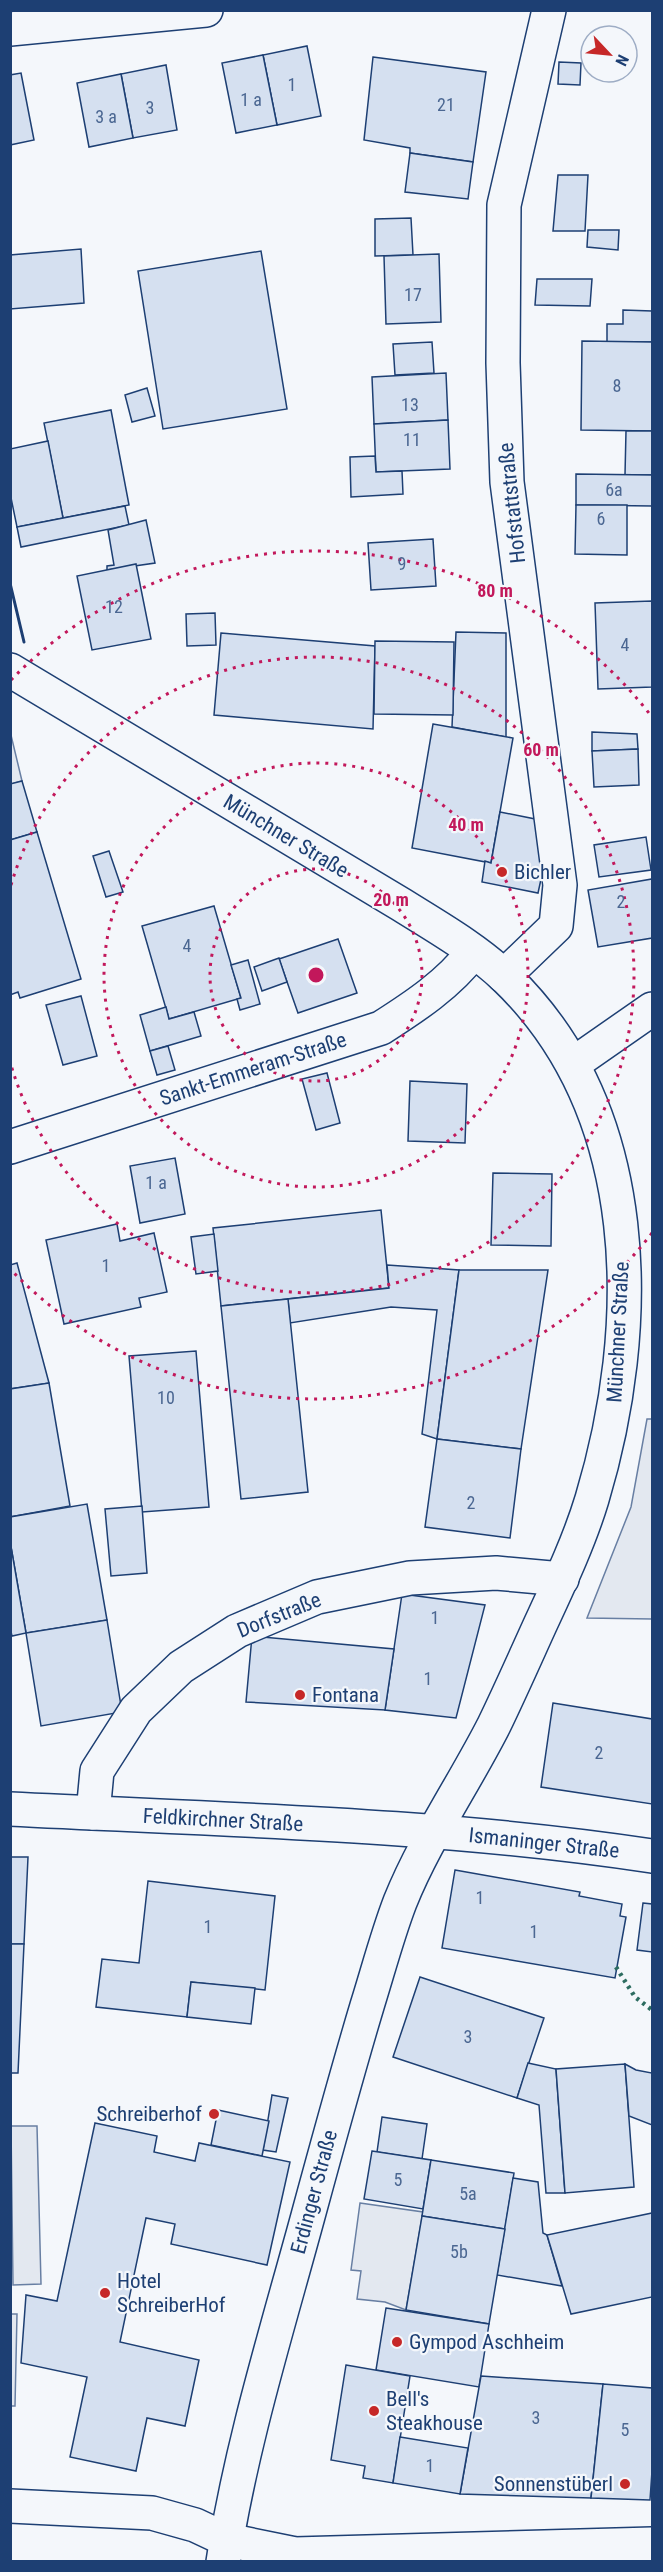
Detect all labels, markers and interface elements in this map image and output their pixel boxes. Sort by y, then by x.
north arrow [579,24,639,84]
text: N [611,52,633,69]
house number: 1 [288,74,296,95]
house number: 1 a [240,89,262,110]
house number: 21 [437,94,455,115]
house number: 3 [146,97,154,118]
house number: 3 a [95,106,117,127]
house number: 17 [404,284,422,305]
house number: 8 [613,375,621,396]
house number: 13 [401,394,419,415]
house number: 11 [403,429,421,450]
street label: Hofstattstraße [494,441,530,564]
house number: 6a [605,479,623,500]
house number: 6 [597,508,605,529]
house number: 9 [398,553,406,574]
text: 80 m [477,580,513,601]
house number: 12 [105,596,123,617]
house number: 4 [621,634,630,655]
text: 60 m [523,739,559,760]
street label: Münchner Straße [219,789,353,883]
text: 40 m [448,814,484,835]
place label: Bichler [514,860,571,884]
marker: Bichler [495,865,509,879]
text: 20 m [373,889,409,910]
house number: 2 [617,891,626,912]
house number: 4 [183,935,192,956]
centre of rings [306,965,326,985]
street label: Sankt-Emmeram-Straße [157,1027,350,1111]
house number: 1 a [145,1172,167,1193]
house number: 1 [102,1255,110,1276]
street label: Münchner Straße [602,1261,634,1403]
house number: 10 [157,1387,175,1408]
house number: 2 [467,1492,476,1513]
street label: Dorfstraße [234,1587,325,1643]
house number: 1 [431,1607,439,1628]
house number: 1 [424,1668,432,1689]
place label: Fontana [312,1683,379,1707]
marker: Fontana [293,1688,307,1702]
house number: 2 [595,1742,604,1763]
street label: Feldkirchner Straße [142,1804,304,1836]
street label: Ismaninger Straße [468,1823,621,1863]
house number: 1 [476,1887,484,1908]
house number: 1 [204,1916,212,1937]
house number: 1 [530,1921,538,1942]
house number: 3 [464,2026,472,2047]
place label: Schreiberhof [96,2102,202,2126]
marker: Schreiberhof [207,2107,221,2121]
street label: Erdinger Straße [286,2127,342,2257]
house number: 5 [394,2169,403,2190]
house number: 5a [459,2183,477,2204]
house number: 5b [450,2241,468,2262]
place label: Hotel SchreiberHof [117,2269,226,2317]
marker: Hotel SchreiberHof [98,2286,112,2300]
place label: Gympod Aschheim [409,2330,564,2354]
marker: Gympod Aschheim [390,2335,404,2349]
place label: Bell's Steakhouse [386,2387,483,2435]
marker: Bell's Steakhouse [367,2404,381,2418]
house number: 3 [532,2407,540,2428]
house number: 5 [621,2419,630,2440]
house number: 1 [426,2455,434,2476]
place label: Sonnenstüberl [494,2472,613,2496]
marker: Sonnenstüberl [618,2477,632,2491]

